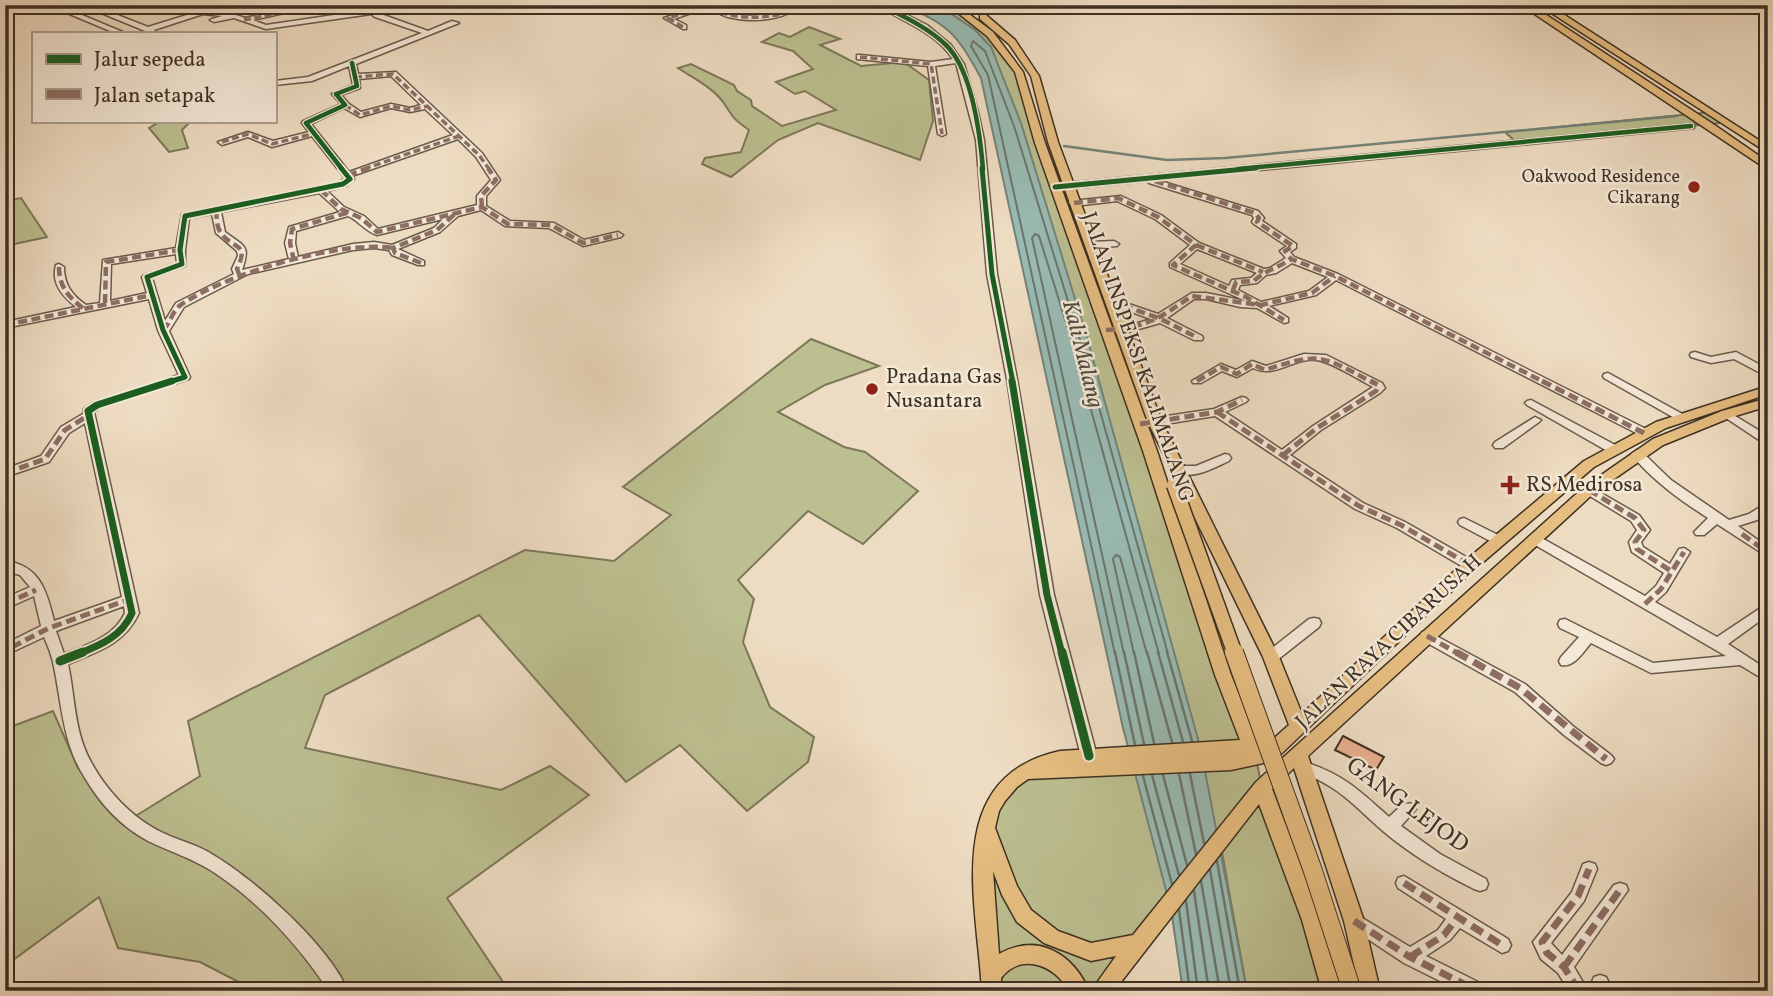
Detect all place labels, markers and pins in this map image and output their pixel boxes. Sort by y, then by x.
place label: Oakwood Residence Cikarang [1522,165,1680,211]
marker: Oakwood Residence Cikarang [1686,179,1702,195]
place label: Pradana Gas Nusantara [886,363,1002,416]
marker: Pradana Gas Nusantara [864,381,880,397]
place label: RS Medirosa [1526,471,1643,500]
marker: RS Medirosa [1500,475,1520,495]

